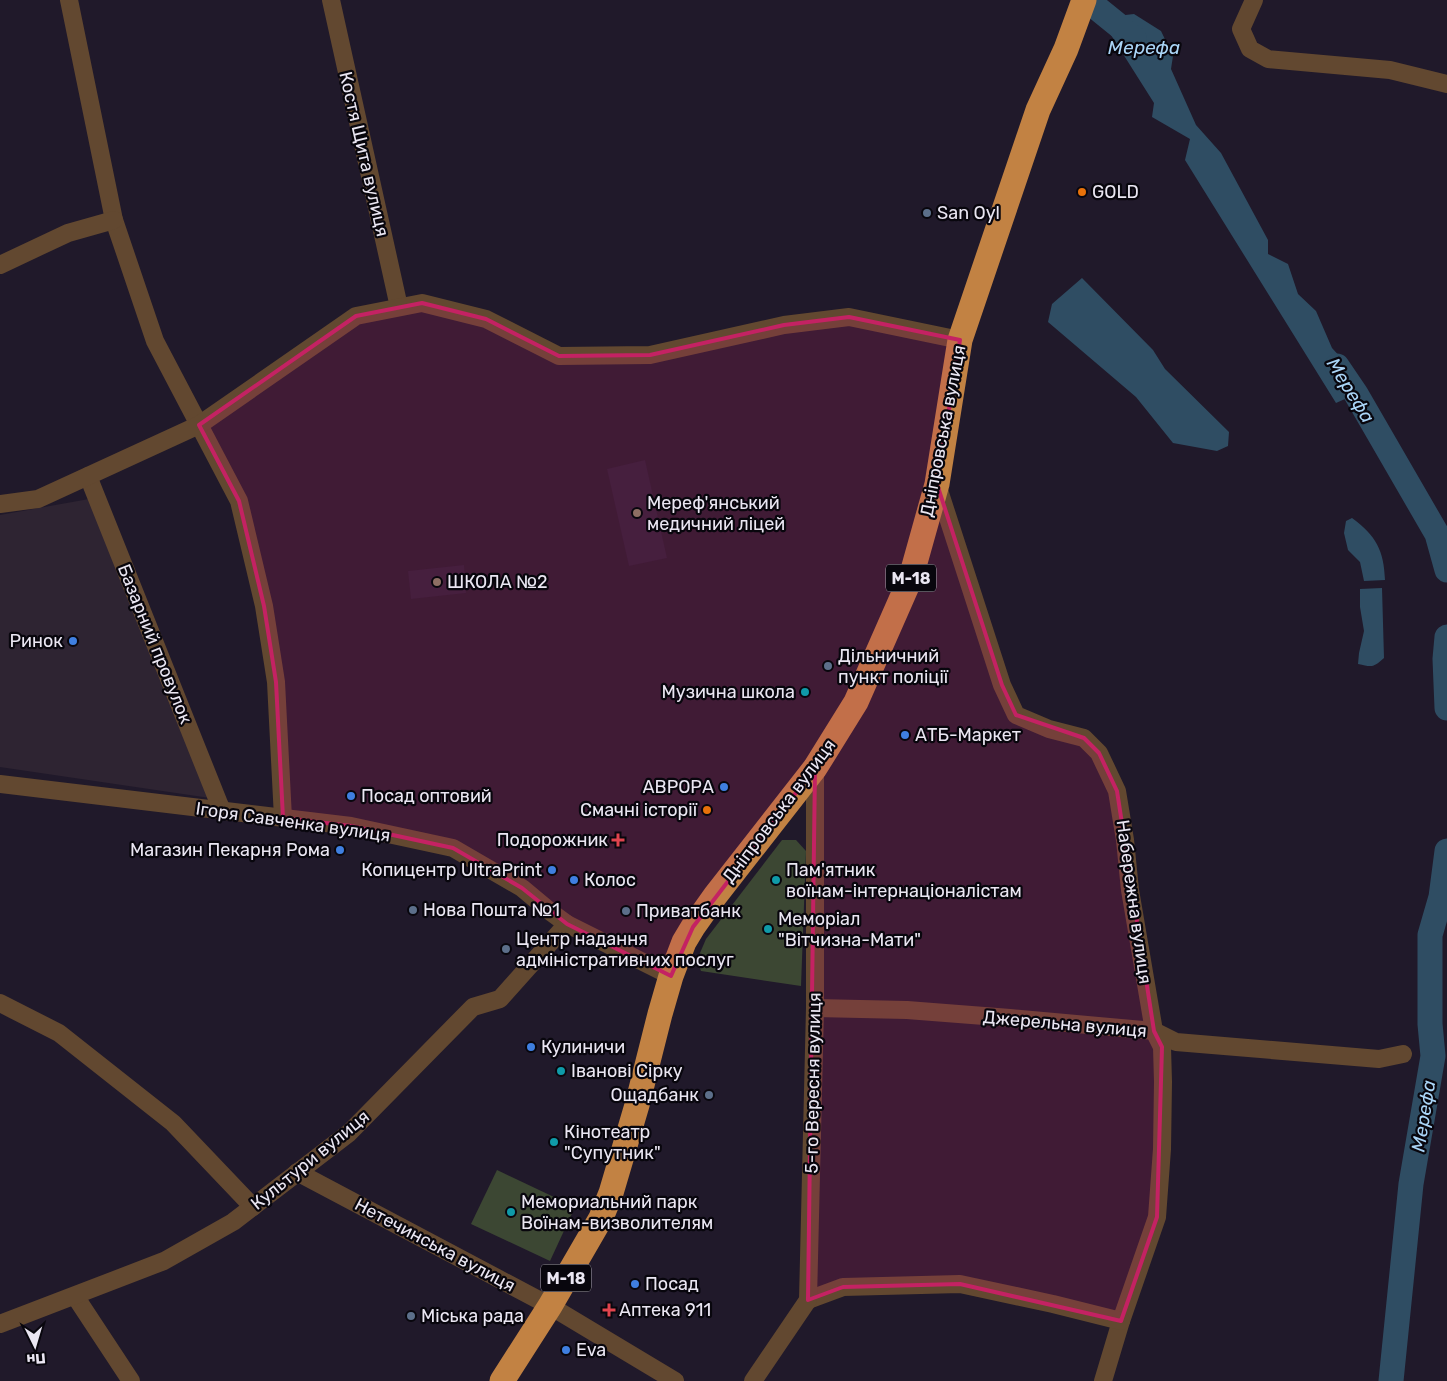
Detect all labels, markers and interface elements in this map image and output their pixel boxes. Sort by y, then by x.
water label: Мерефа [1108,36,1180,59]
street label: Костя Щита вулиця [334,69,394,239]
place label: GOLD [1092,181,1139,203]
marker: GOLD [1076,186,1088,198]
place label: San Oyl [937,202,1000,224]
marker: San Oyl [921,207,933,219]
street label: Дніпровська вулиця [916,343,970,519]
water label: Мерефа [1322,353,1380,427]
place label: Мереф'янський медичний ліцей [647,492,785,535]
marker: Мереф'янський медичний ліцей [631,507,643,519]
street label: Базарний провулок [113,561,197,727]
road number: М-18 [886,564,936,592]
place label: ШКОЛА №2 [447,571,548,593]
marker: ШКОЛА №2 [431,576,443,588]
place label: Ринок [10,630,63,652]
marker: Ринок [67,635,79,647]
place label: Дільничний пункт поліції [838,645,949,688]
marker: Дільничний пункт поліції [822,660,834,672]
place label: Музична школа [662,681,795,703]
marker: Музична школа [799,686,811,698]
place label: АТБ-Маркет [915,724,1021,746]
marker: АТБ-Маркет [899,729,911,741]
street label: Дніпровська вулиця [718,735,840,887]
place label: АВРОРА [643,776,714,798]
marker: АВРОРА [718,781,730,793]
place label: Посад оптовий [361,785,492,807]
marker: Посад оптовий [345,790,357,802]
street label: Ігоря Савченка вулиця [194,797,392,847]
place label: Смачні історії [580,799,698,821]
marker: Смачні історії [701,804,713,816]
street label: Набережна вулиця [1112,818,1156,986]
place label: Подорожник [497,829,608,851]
marker: Подорожник [612,834,624,846]
place label: Магазин Пекарня Рома [130,839,330,861]
marker: Магазин Пекарня Рома [334,844,346,856]
place label: Копицентр UltraPrint [361,859,542,881]
place label: Пам'ятник воїнам-інтернаціоналістам [786,859,1022,902]
marker: Копицентр UltraPrint [546,864,558,876]
place label: Колос [584,869,636,891]
marker: Колос [568,874,580,886]
marker: Пам'ятник воїнам-інтернаціоналістам [770,874,782,886]
place label: Нова Пошта №1 [423,899,560,921]
place label: Приватбанк [636,900,741,922]
marker: Нова Пошта №1 [407,904,419,916]
marker: Приватбанк [620,905,632,917]
place label: Меморіал "Вітчизна-Мати" [778,908,921,951]
marker: Меморіал "Вітчизна-Мати" [762,923,774,935]
place label: Центр надання адміністративних послуг [516,928,734,971]
marker: Центр надання адміністративних послуг [500,943,512,955]
street label: 5-го Вересня вулиця [800,992,826,1174]
street label: Джерельна вулиця [982,1006,1148,1042]
place label: Кулиничи [541,1036,625,1058]
marker: Кулиничи [525,1041,537,1053]
place label: Іванові Сірку [571,1060,683,1082]
marker: Іванові Сірку [555,1065,567,1077]
water label: Мерефа [1406,1079,1441,1154]
place label: Ощадбанк [610,1084,699,1106]
marker: Ощадбанк [703,1089,715,1101]
street label: Культури вулиця [246,1105,374,1215]
place label: Кінотеатр "Супутник" [564,1121,661,1164]
marker: Кінотеатр "Супутник" [548,1136,560,1148]
place label: Мемориальний парк Воїнам-визволителям [521,1191,713,1234]
street label: Нетечинська вулиця [351,1193,519,1297]
marker: Мемориальний парк Воїнам-визволителям [505,1206,517,1218]
road number: М-18 [541,1264,591,1292]
place label: Посад [645,1273,699,1295]
marker: Посад [629,1278,641,1290]
place label: Аптека 911 [619,1299,711,1321]
marker: Аптека 911 [603,1304,615,1316]
place label: Міська рада [421,1305,524,1327]
marker: Міська рада [405,1310,417,1322]
north arrow [10,1321,60,1371]
place label: Eva [576,1339,606,1361]
marker: Eva [560,1344,572,1356]
text: Пн [26,1349,46,1368]

